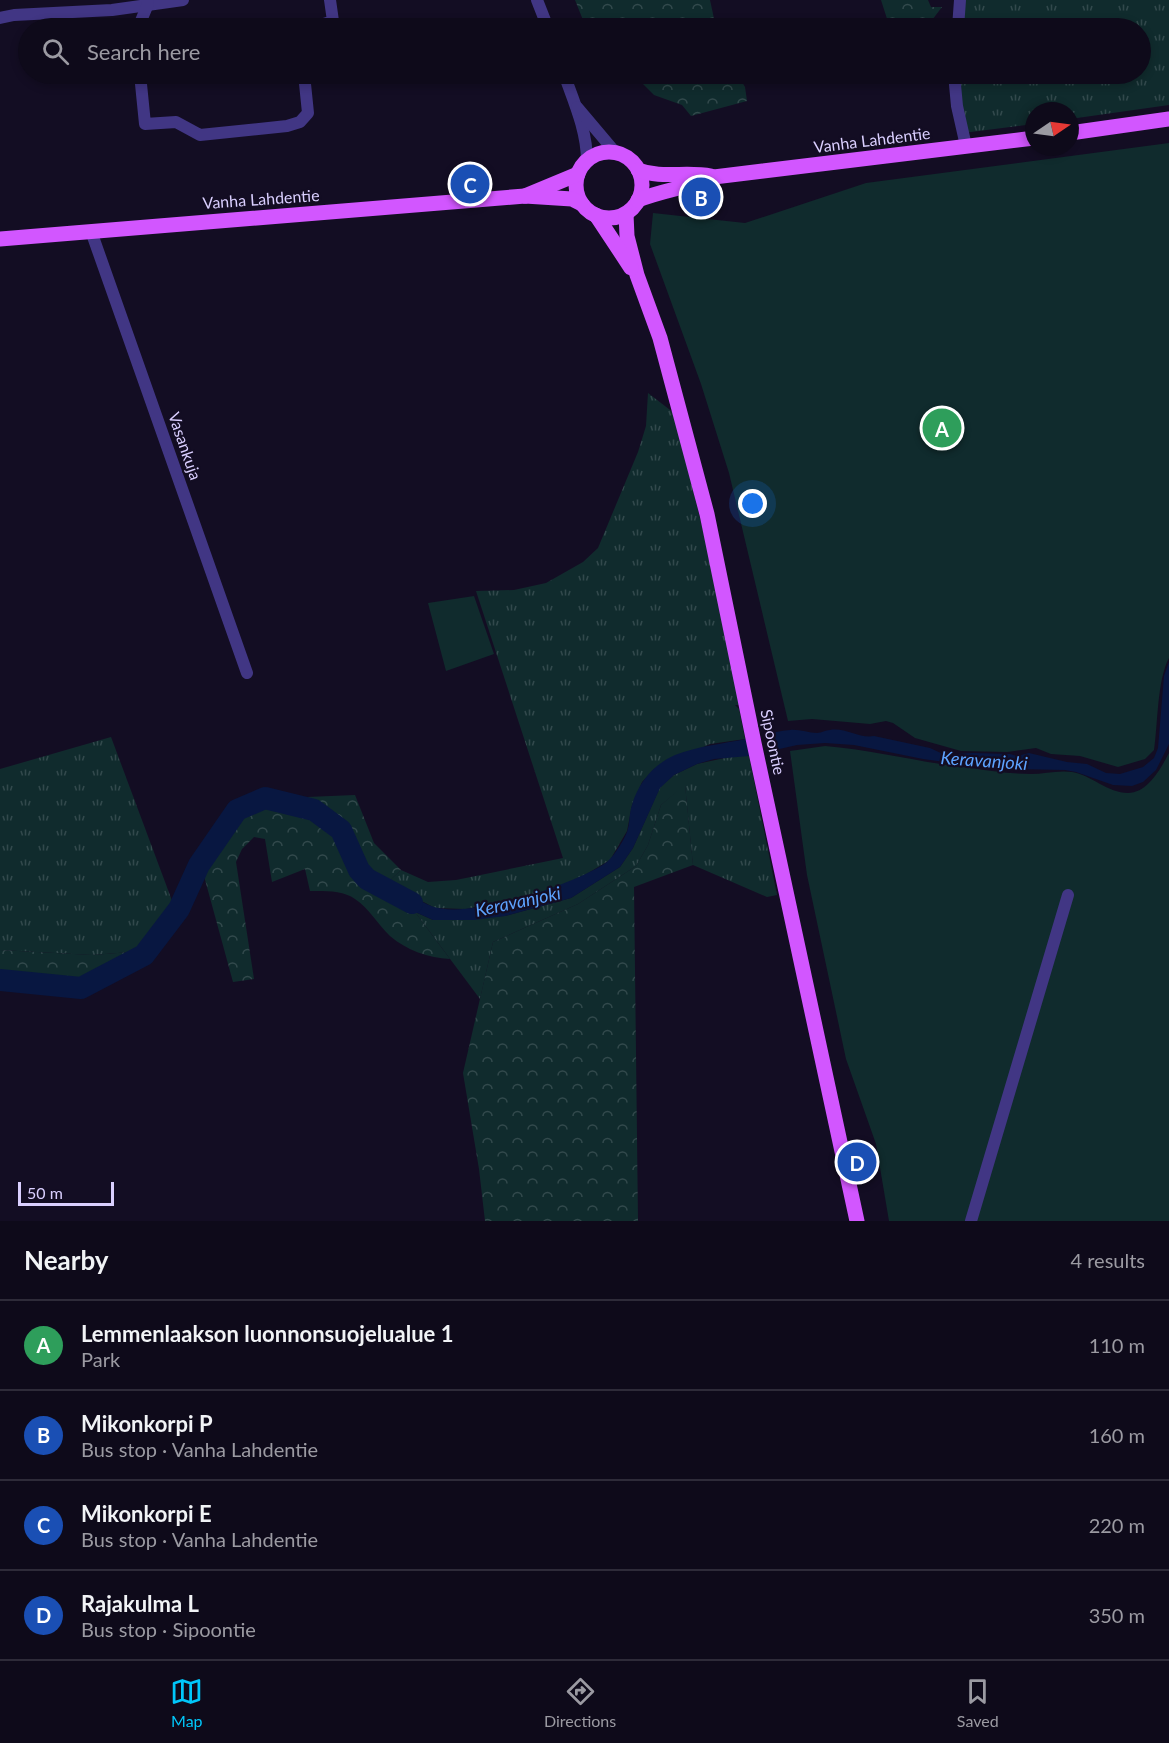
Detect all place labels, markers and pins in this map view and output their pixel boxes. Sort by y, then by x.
pin: C [450,162,490,207]
pin: B [682,174,720,220]
pin: A [922,406,962,450]
pin: D [838,1140,876,1184]

